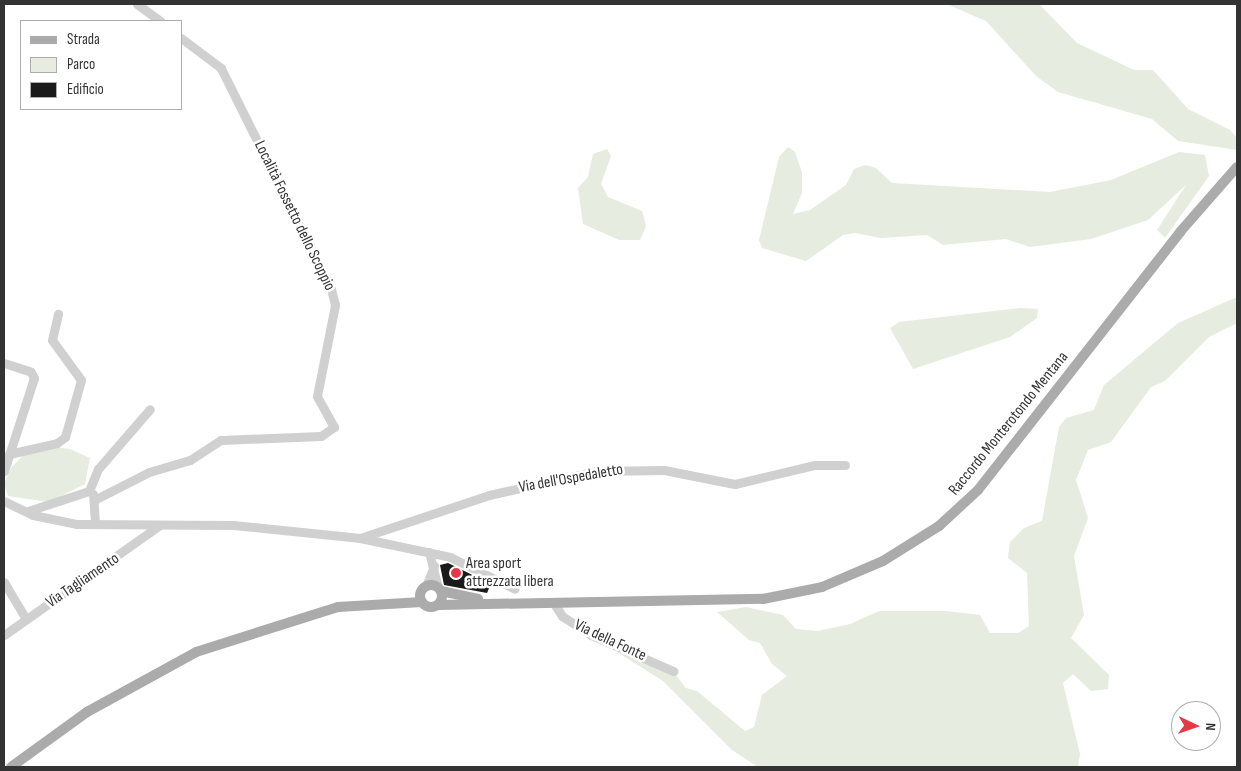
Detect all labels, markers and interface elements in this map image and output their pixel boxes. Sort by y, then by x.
legend [20,20,182,110]
text: Strada [67,30,100,49]
text: Parco [67,55,95,74]
text: Edificio [67,80,104,99]
street label: Località Fossetto dello Scoppio [249,138,339,294]
street label: Raccordo Monterotondo Mentana [945,348,1073,500]
street label: Via dell'Ospedaletto [517,460,625,498]
street label: Via Tagliamento [43,549,123,613]
place label: Area sport attrezzata libera [466,554,554,592]
marker: Area sport attrezzata libera [450,567,462,579]
street label: Via della Fonte [571,616,649,666]
north arrow [1171,701,1221,751]
text: N [1202,723,1219,731]

